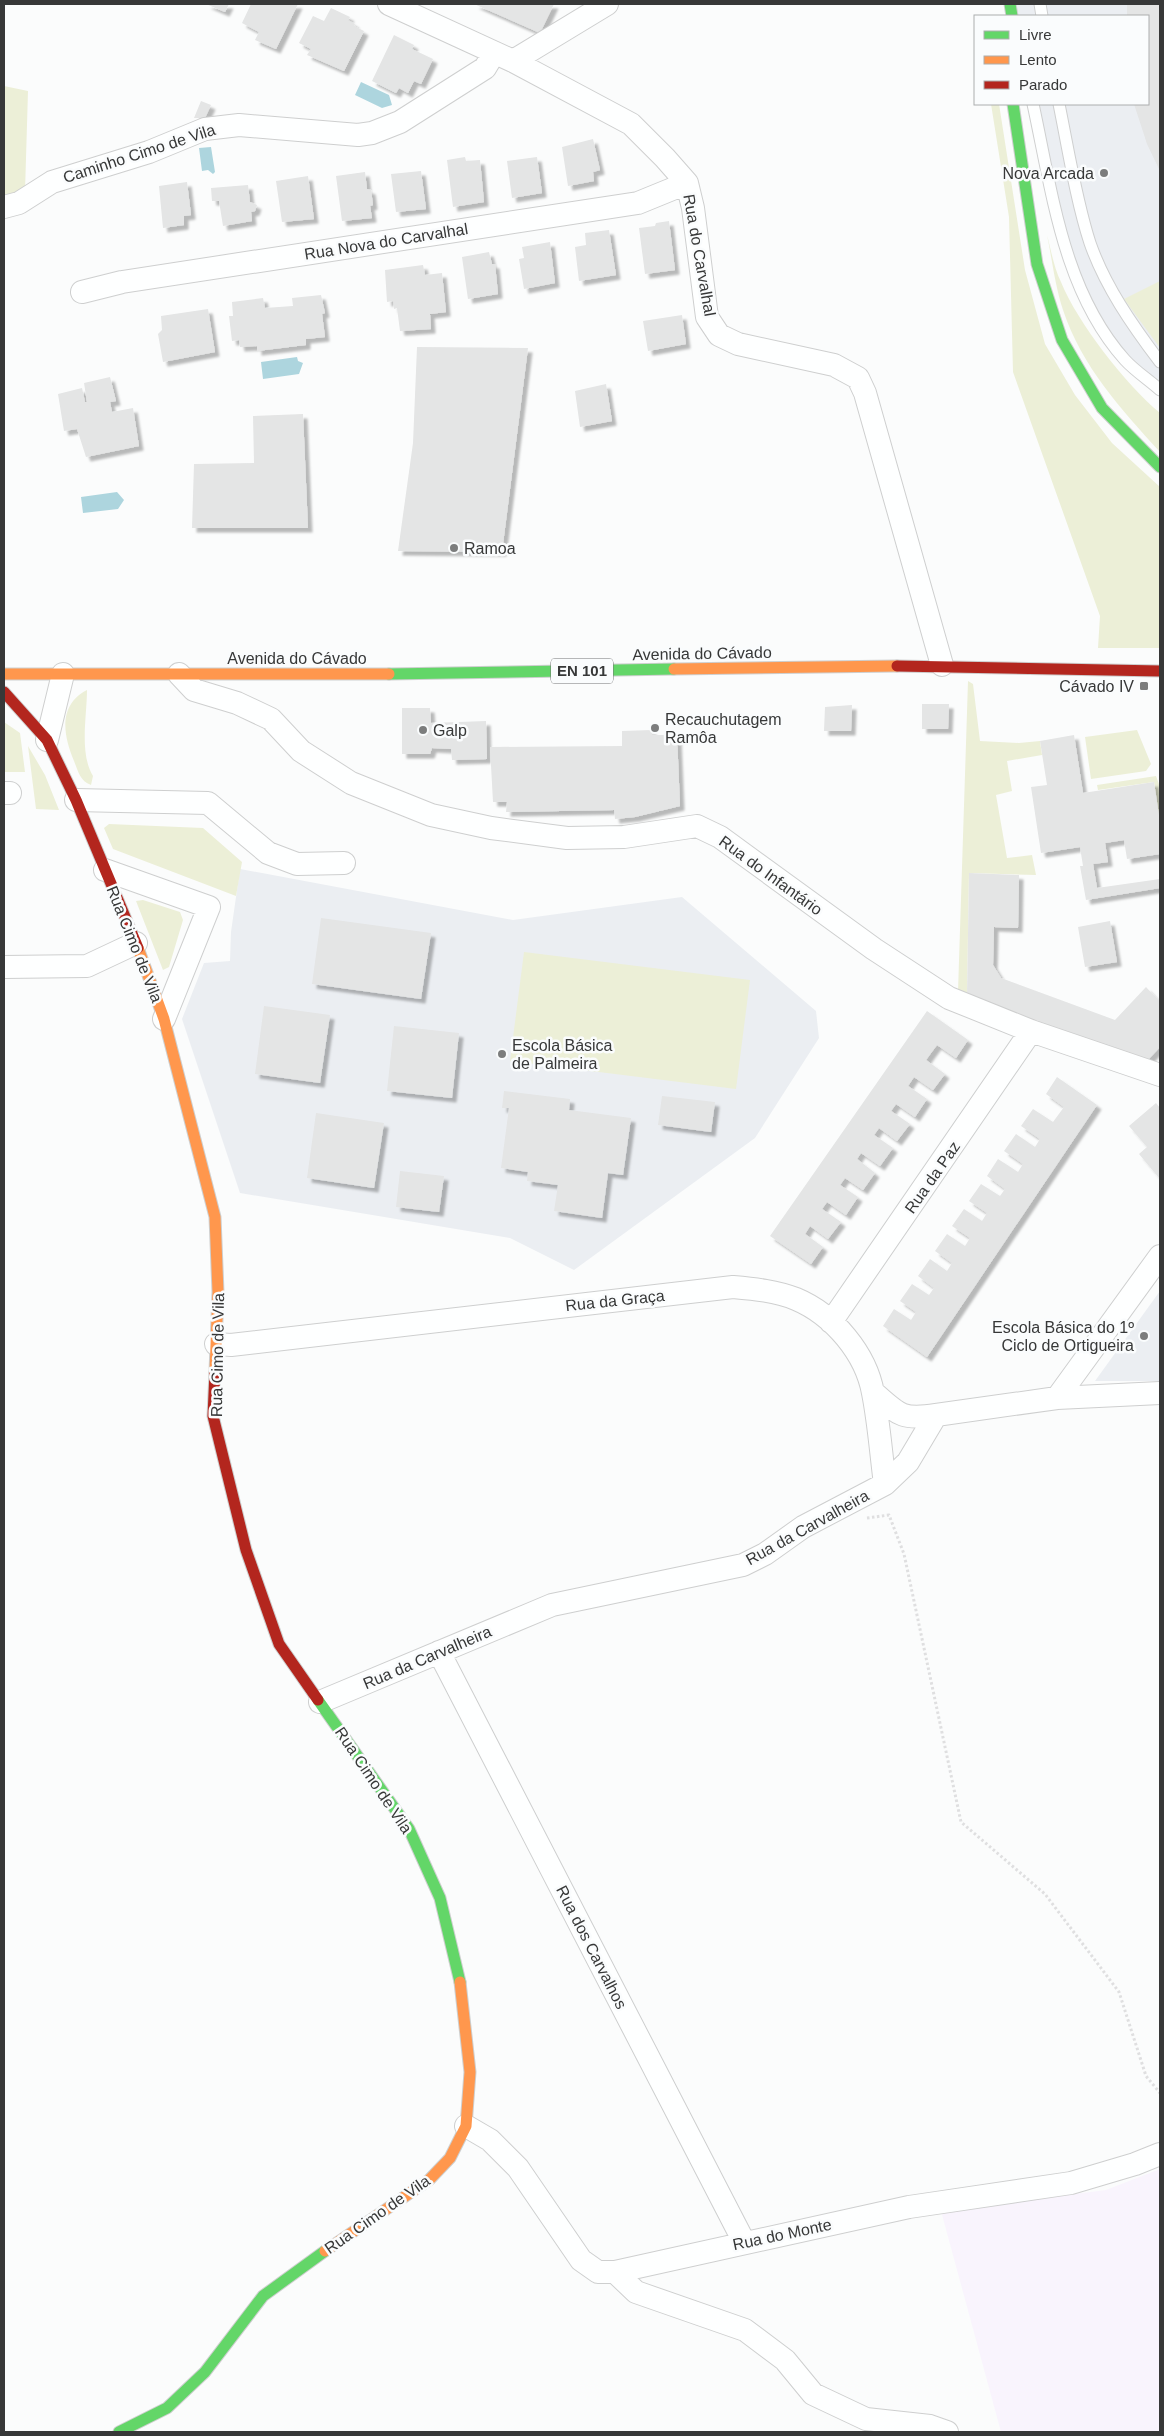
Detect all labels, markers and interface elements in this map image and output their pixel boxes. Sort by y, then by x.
legend [974,15,1149,105]
text: Livre [1019,26,1052,43]
text: Lento [1019,51,1057,68]
text: Parado [1019,76,1067,93]
street label: Caminho Cimo de Vila [61,121,217,186]
place label: Nova Arcada [1002,165,1094,182]
marker: Nova Arcada [1098,167,1110,179]
street label: Rua do Carvalhal [680,193,719,317]
street label: Rua Nova do Carvalhal [303,220,469,263]
place label: Ramoa [464,540,516,557]
marker: Ramoa [448,542,460,554]
street label: Avenida do Cávado [632,644,772,663]
street label: Avenida do Cávado [227,650,367,667]
road number: EN 101 [551,658,613,684]
place label: Cávado IV [1059,678,1134,695]
marker: Cávado IV [1138,680,1150,692]
place label: Recauchutagem Ramôa [665,711,782,746]
place label: Galp [433,722,467,739]
marker: Recauchutagem Ramôa [649,722,661,734]
marker: Galp [417,724,429,736]
street label: Rua do Infantário [716,832,825,918]
street label: Rua Cimo de Vila [103,883,166,1005]
place label: Escola Básica de Palmeira [512,1037,613,1072]
marker: Escola Básica de Palmeira [496,1048,508,1060]
street label: Rua da Paz [901,1138,963,1216]
street label: Rua da Graça [565,1287,666,1314]
street label: Rua Cimo de Vila [208,1293,227,1417]
place label: Escola Básica do 1º Ciclo de Ortigueira [992,1319,1134,1354]
marker: Escola Básica do 1º Ciclo de Ortigueira [1138,1330,1150,1342]
street label: Rua da Carvalheira [743,1487,872,1568]
street label: Rua da Carvalheira [360,1623,494,1692]
street label: Rua Cimo de Vila [332,1724,415,1837]
street label: Rua dos Carvalhos [553,1883,630,2012]
street label: Rua Cimo de Vila [322,2172,433,2257]
street label: Rua do Monte [731,2216,833,2253]

